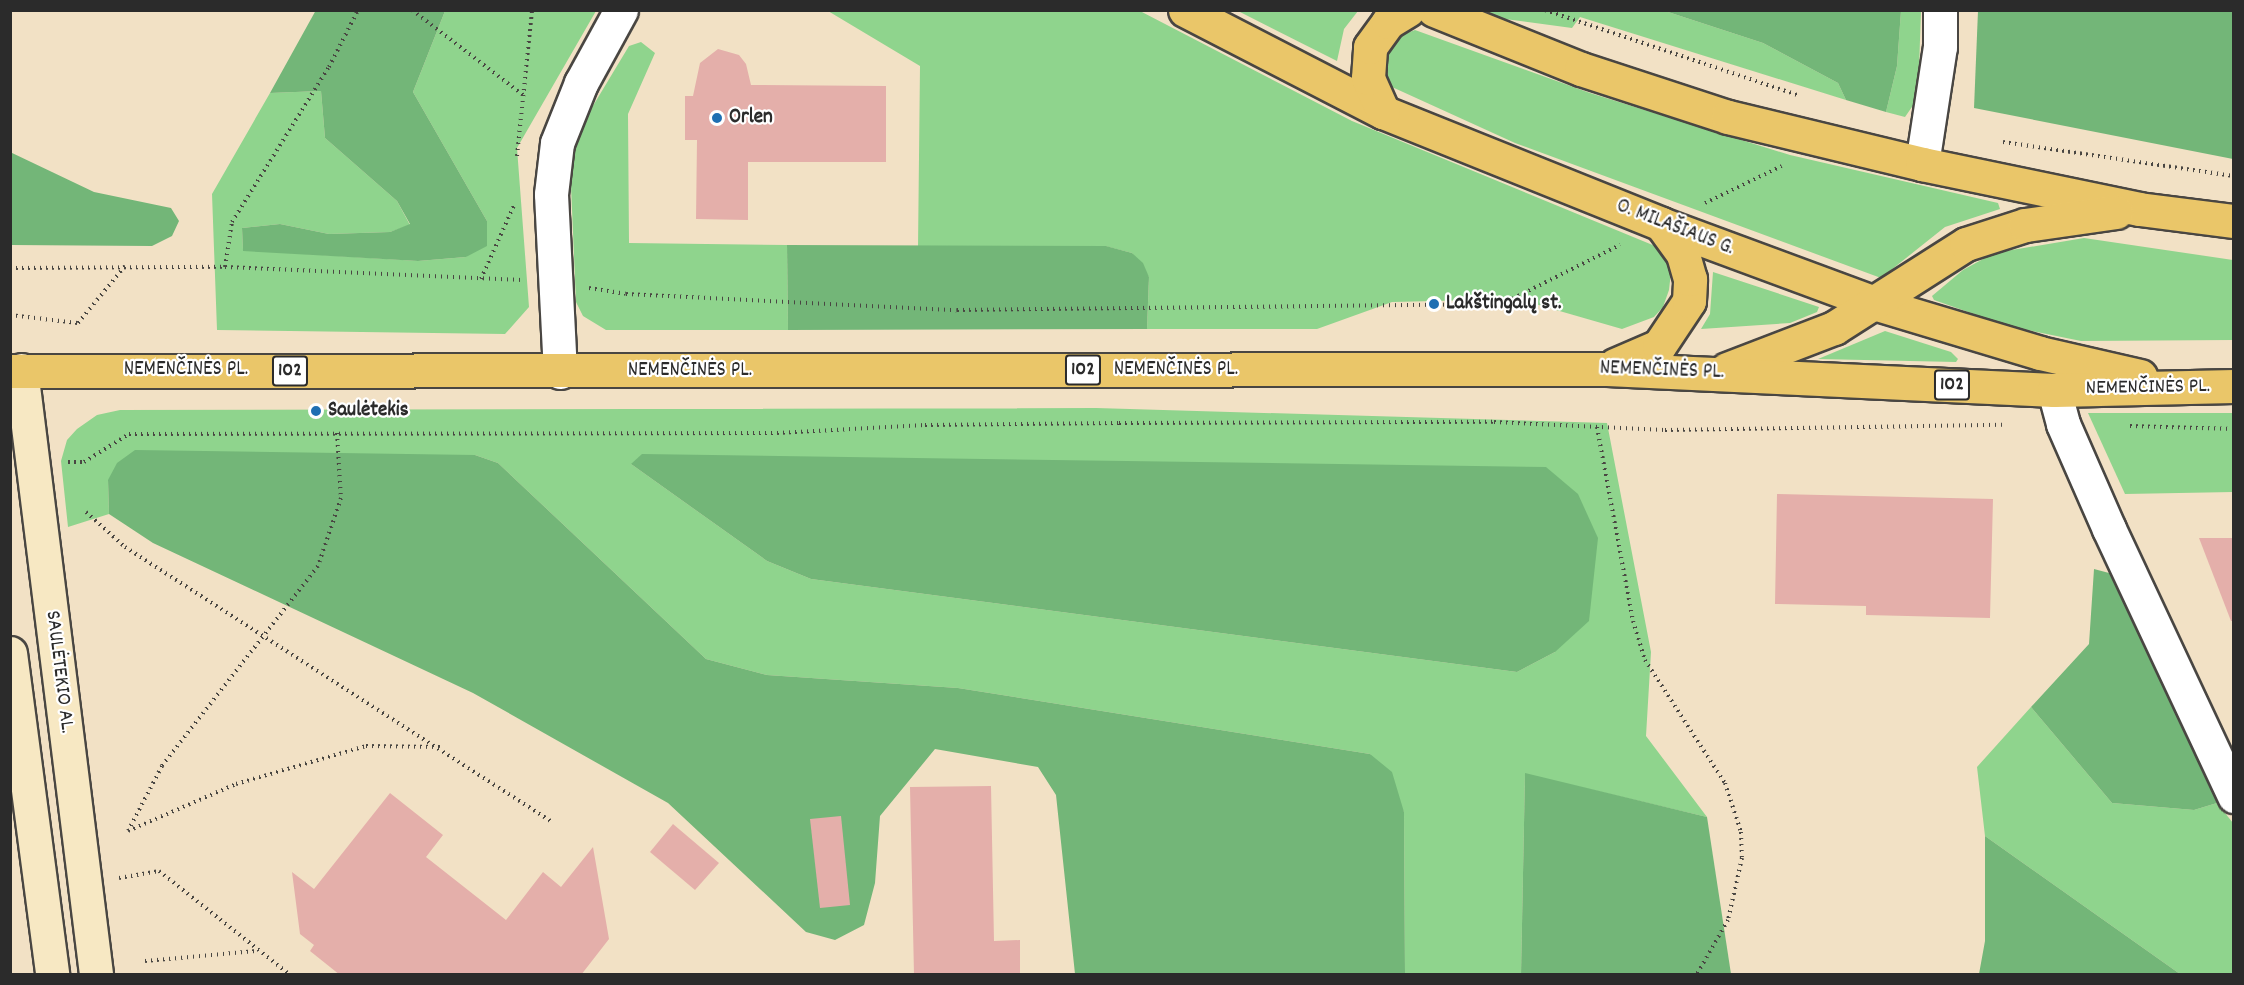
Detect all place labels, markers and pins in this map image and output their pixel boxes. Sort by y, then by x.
place label: Orlen [729,105,773,131]
marker: Orlen [710,111,724,125]
place label: Lakštingalų st. [1446,291,1561,317]
marker: Lakštingalų st. [1427,297,1441,311]
place label: Saulėtekis [328,398,408,424]
marker: Saulėtekis [309,404,323,418]

